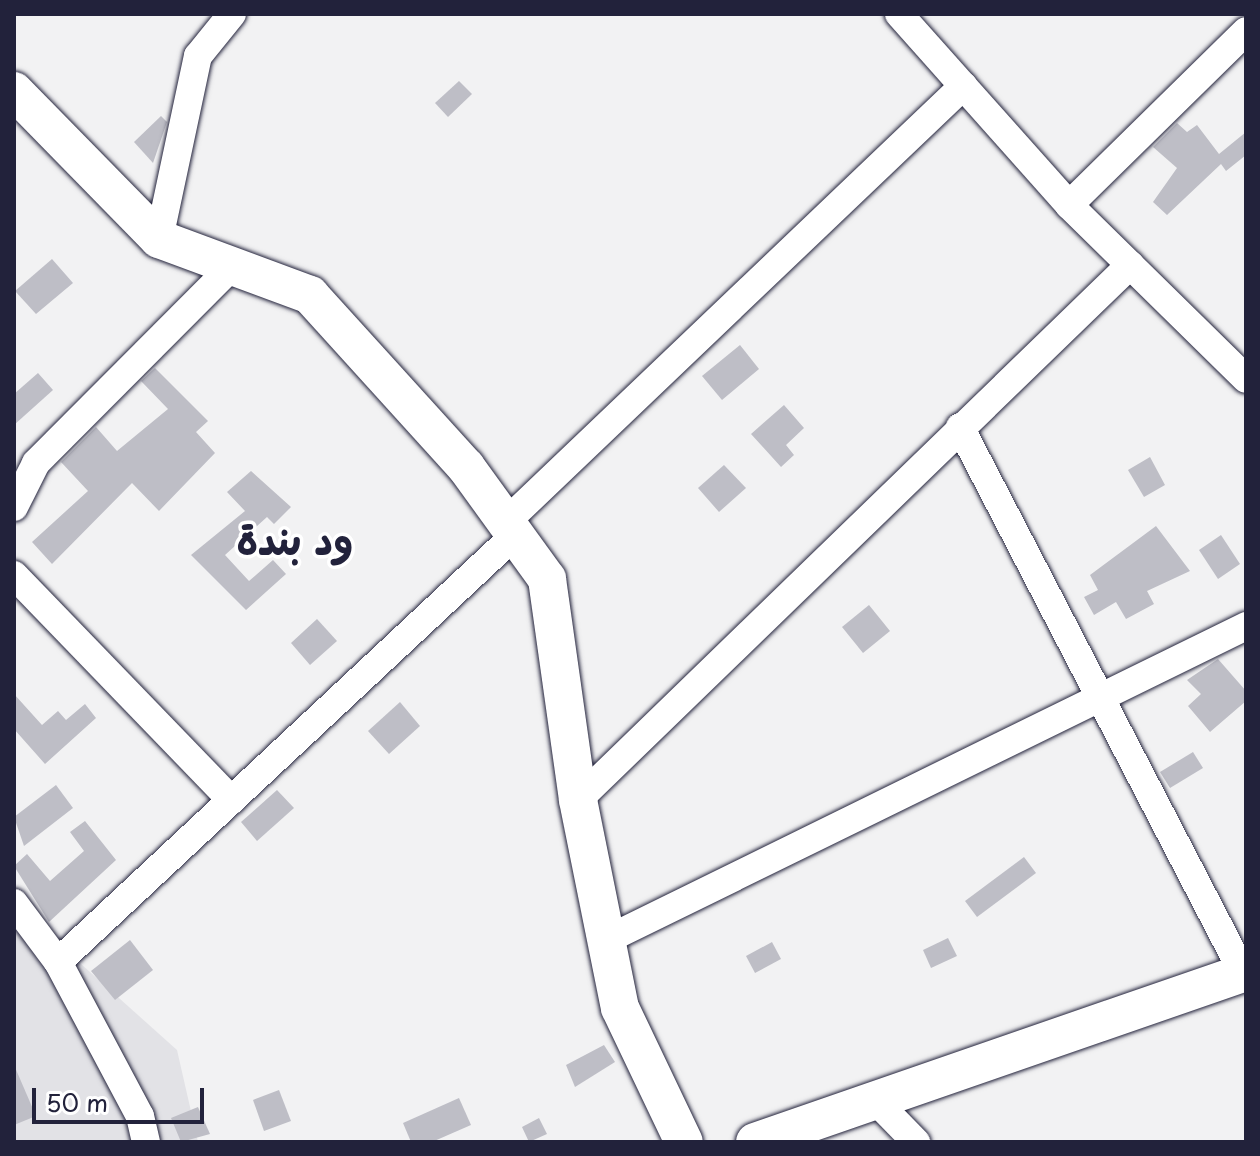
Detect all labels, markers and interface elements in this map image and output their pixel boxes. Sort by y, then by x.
district label: ود بندة [237,515,353,563]
scale bar [36,1072,208,1122]
text: 50 m [46,1084,108,1120]

